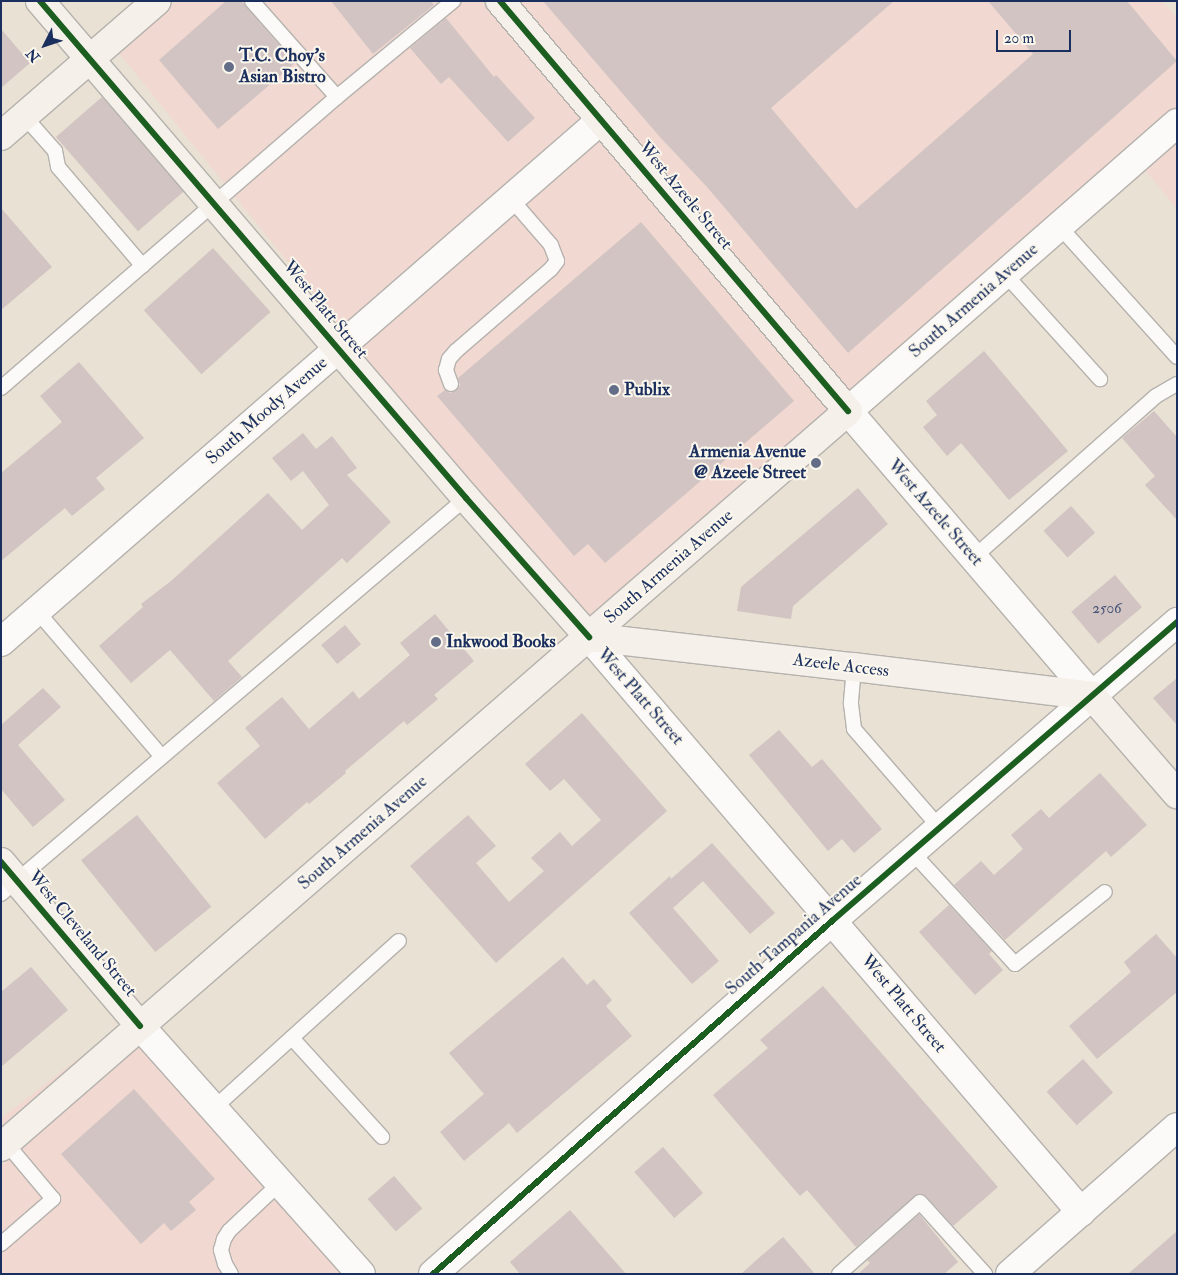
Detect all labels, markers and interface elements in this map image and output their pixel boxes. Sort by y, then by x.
north arrow [20,20,70,70]
scale bar [998,20,1073,52]
text: 20 m [1004,29,1034,48]
text: N [23,45,44,65]
place label: T.C. Choy's Asian Bistro [239,46,326,88]
marker: T.C. Choy's Asian Bistro [223,61,235,73]
street label: West Azeele Street [634,138,736,254]
street label: South Armenia Avenue [905,239,1043,363]
street label: West Platt Street [278,257,372,363]
street label: South Moody Avenue [202,352,332,470]
place label: Publix [624,379,670,401]
marker: Publix [608,384,620,396]
place label: Armenia Avenue @ Azeele Street [689,442,806,484]
street label: West Azeele Street [883,455,987,571]
marker: Armenia Avenue @ Azeele Street [810,457,822,469]
street label: South Armenia Avenue [600,505,738,629]
house number: 2506 [1092,600,1122,618]
place label: Inkwood Books [446,631,556,653]
marker: Inkwood Books [430,636,442,648]
street label: West Platt Street [592,644,688,750]
street label: Azeele Access [792,649,890,683]
street label: South Armenia Avenue [294,771,432,895]
street label: West Cleveland Street [23,867,141,1001]
street label: South Tampania Avenue [721,870,867,1000]
street label: West Platt Street [856,951,950,1057]

